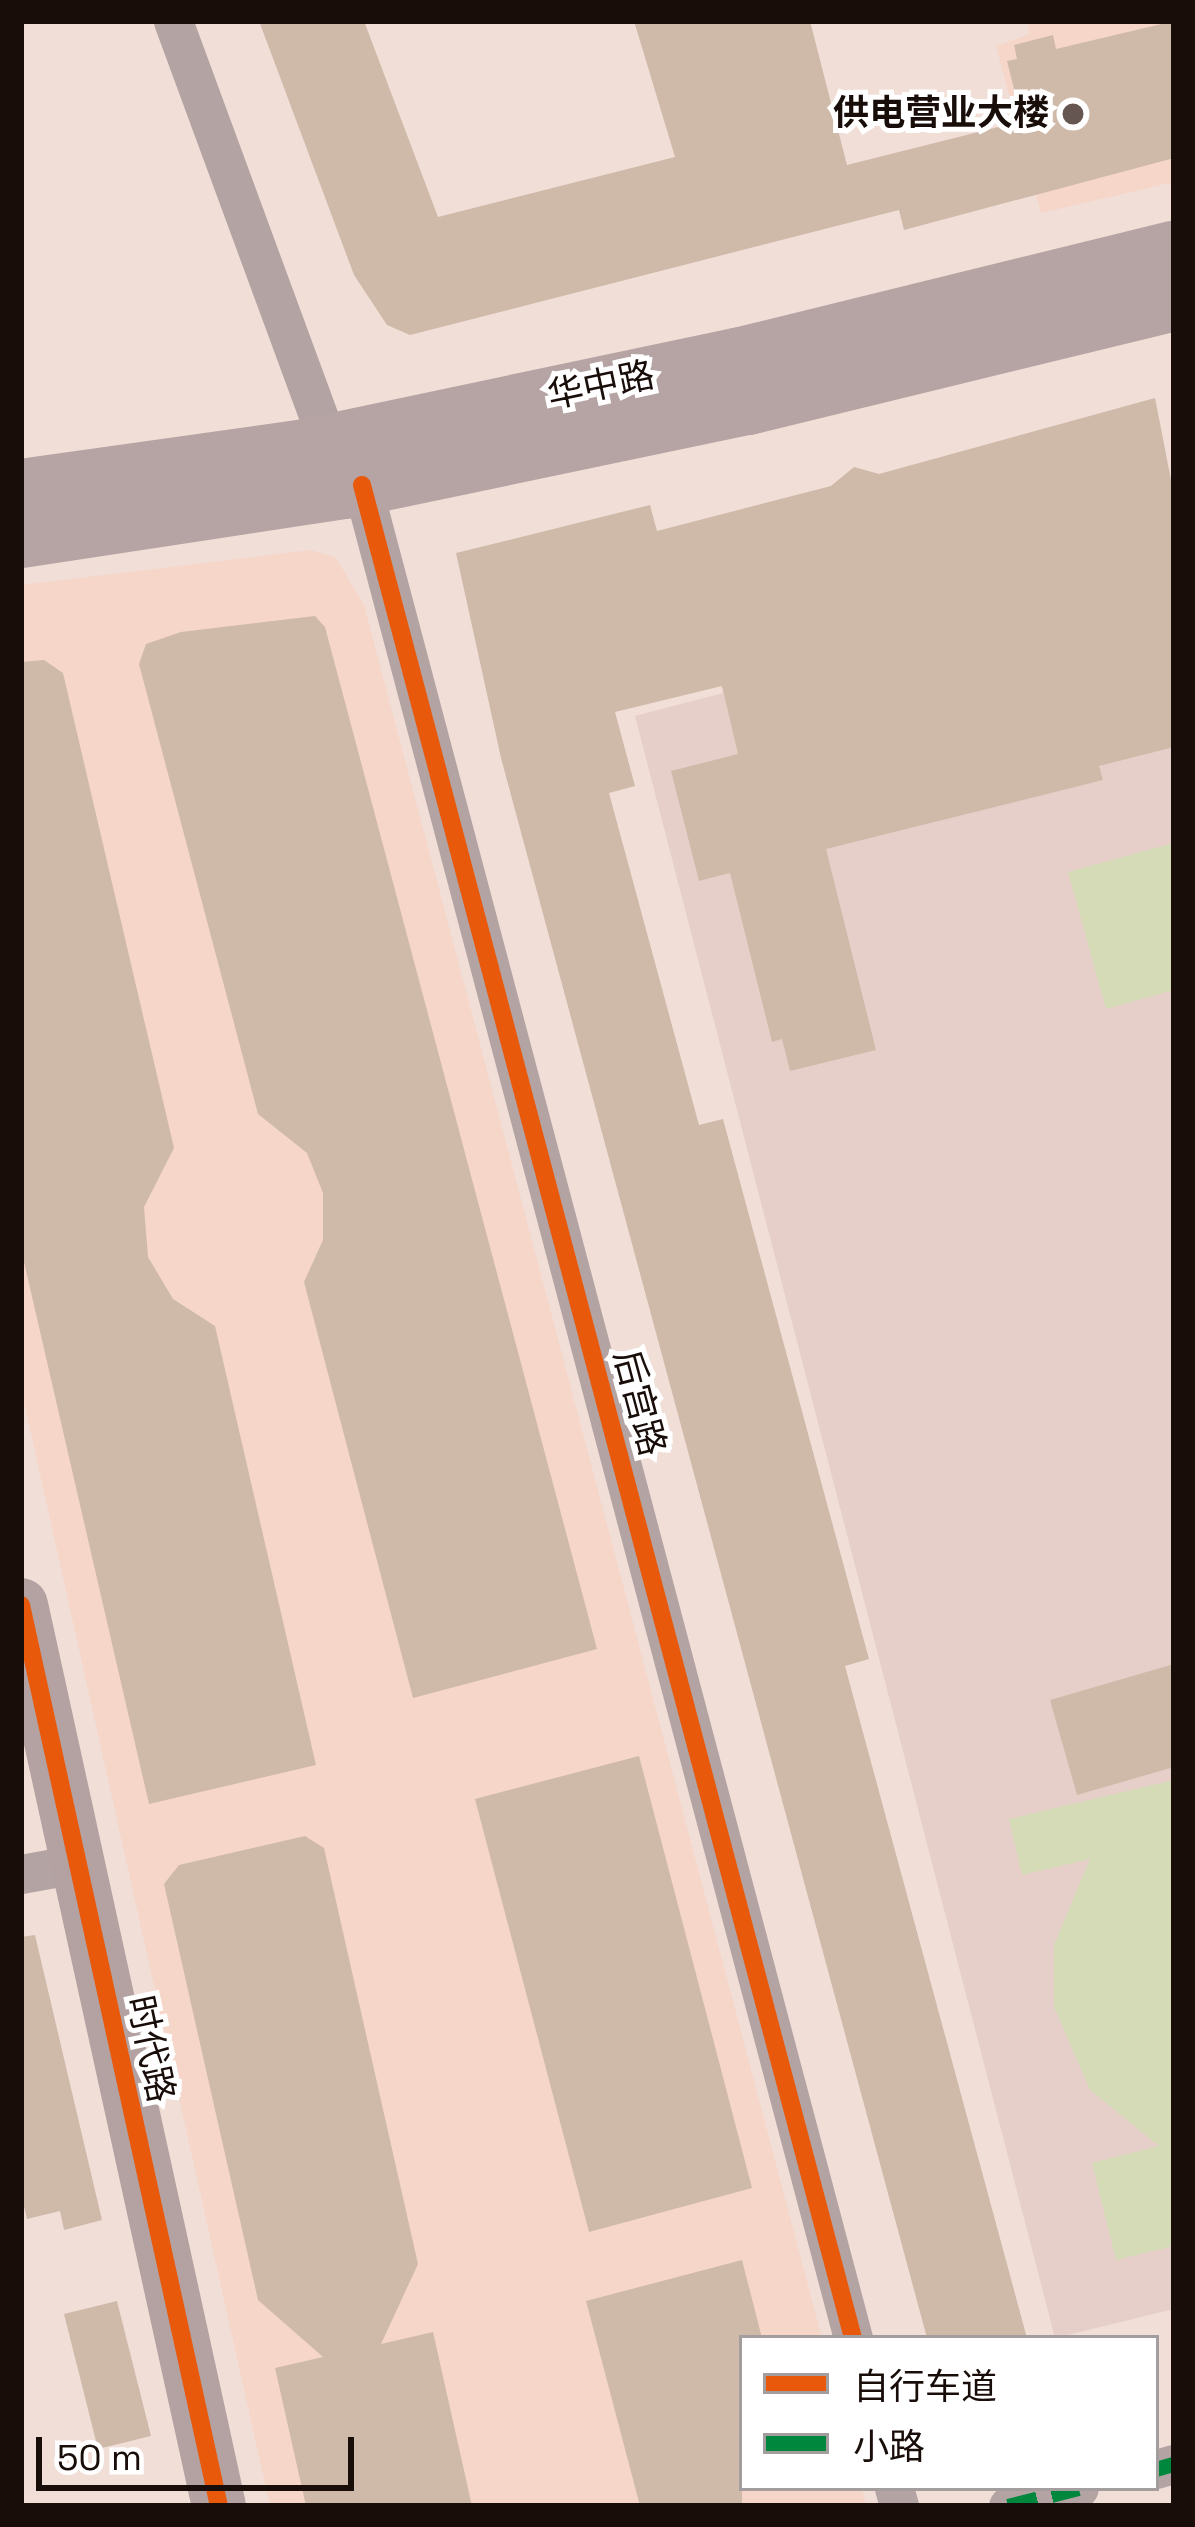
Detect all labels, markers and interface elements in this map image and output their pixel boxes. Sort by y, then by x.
place label: 供电营业大楼 [833,92,1049,136]
marker: 供电营业大楼 [1060,101,1086,127]
street label: 华中路 [544,354,658,418]
street label: 后宫路 [604,1345,674,1461]
street label: 时代路 [118,1992,182,2106]
legend [739,2335,1159,2491]
text: 自行车道 [853,2364,997,2410]
scale bar [42,2413,360,2487]
text: 小路 [853,2424,925,2470]
text: 50 m [57,2435,142,2481]

